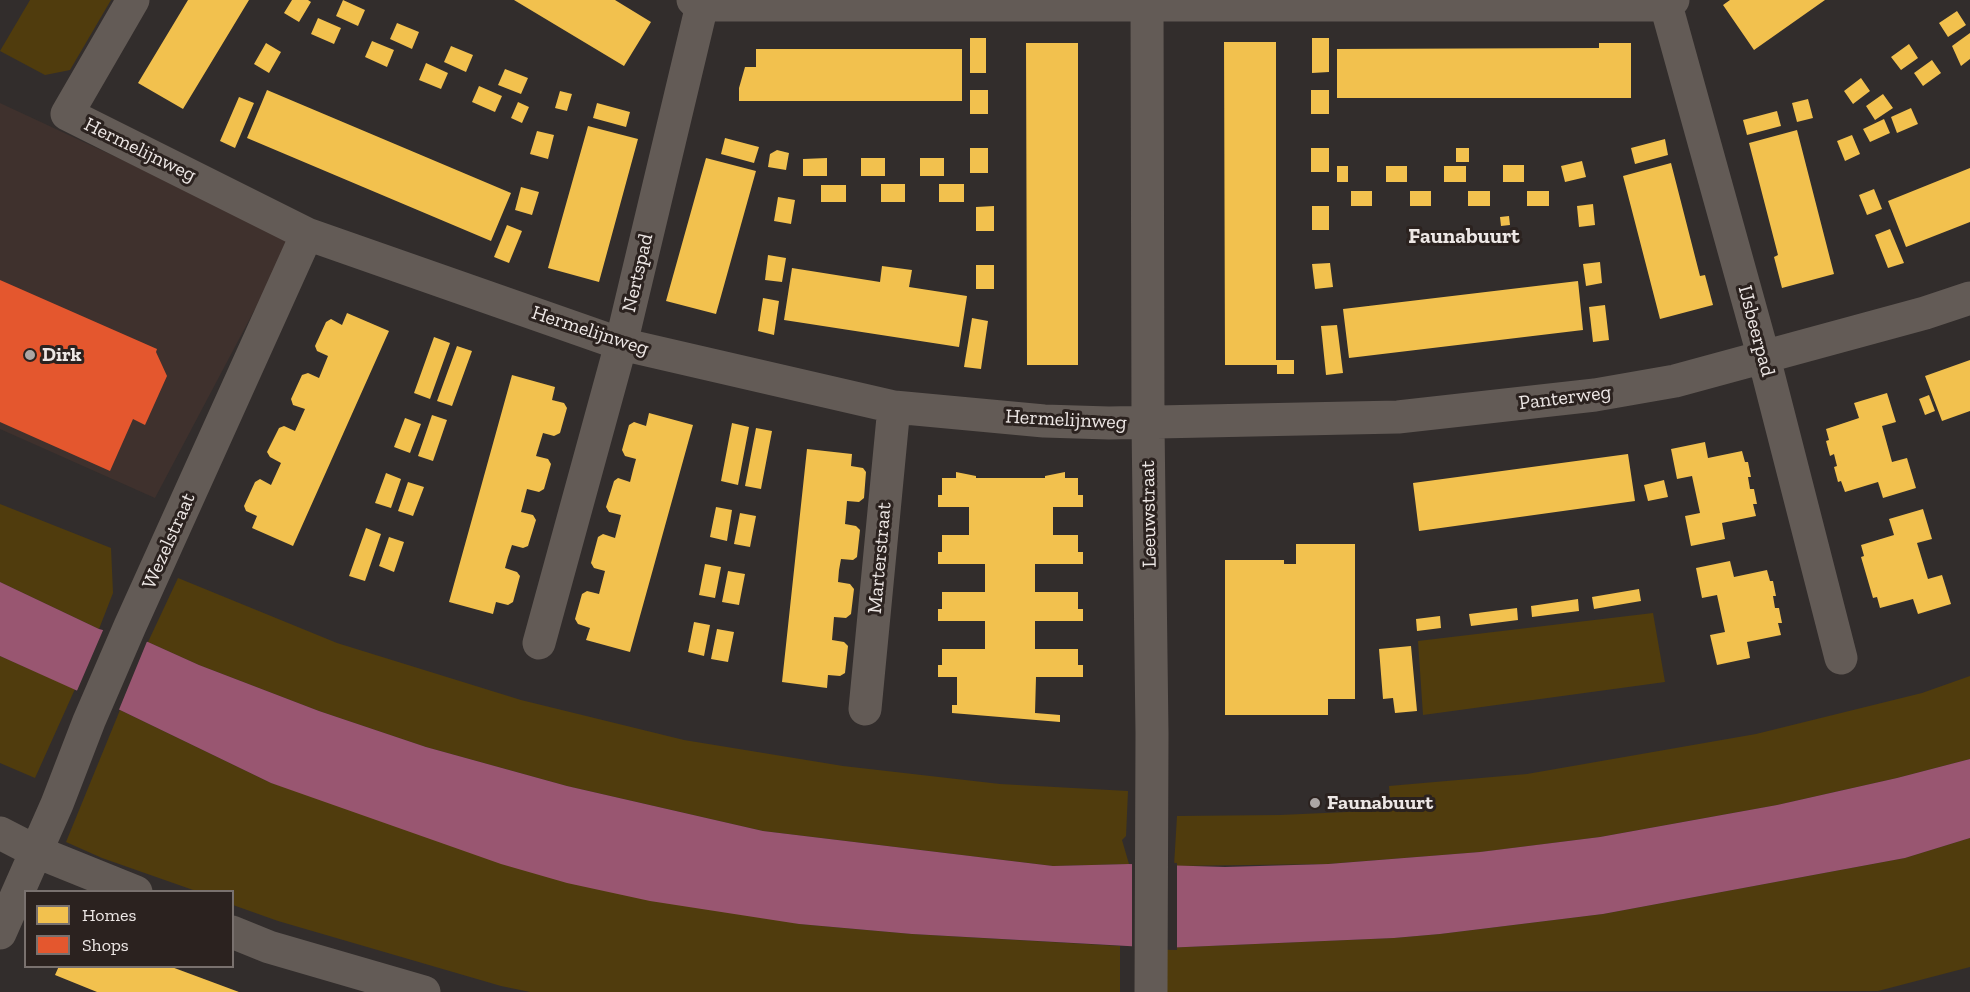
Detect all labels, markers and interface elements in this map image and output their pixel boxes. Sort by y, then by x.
street label: Hermelijnweg [80,113,200,187]
district label: Faunabuurt [1408,224,1520,250]
street label: Nertspad [617,231,659,315]
street label: IJsbeerpad [1732,283,1780,379]
street label: Hermelijnweg [528,301,652,361]
place label: Dirk [42,343,82,367]
marker: Dirk [23,348,37,362]
street label: Panterweg [1517,380,1613,416]
street label: Hermelijnweg [1005,405,1127,435]
street label: Leeuwstraat [1136,460,1162,568]
street label: Wezelstraat [137,489,201,593]
street label: Marterstraat [863,501,897,615]
place label: Faunabuurt [1327,791,1433,815]
marker: Faunabuurt [1308,796,1322,810]
legend [24,890,234,968]
text: Homes [82,904,136,926]
text: Shops [82,934,129,956]

